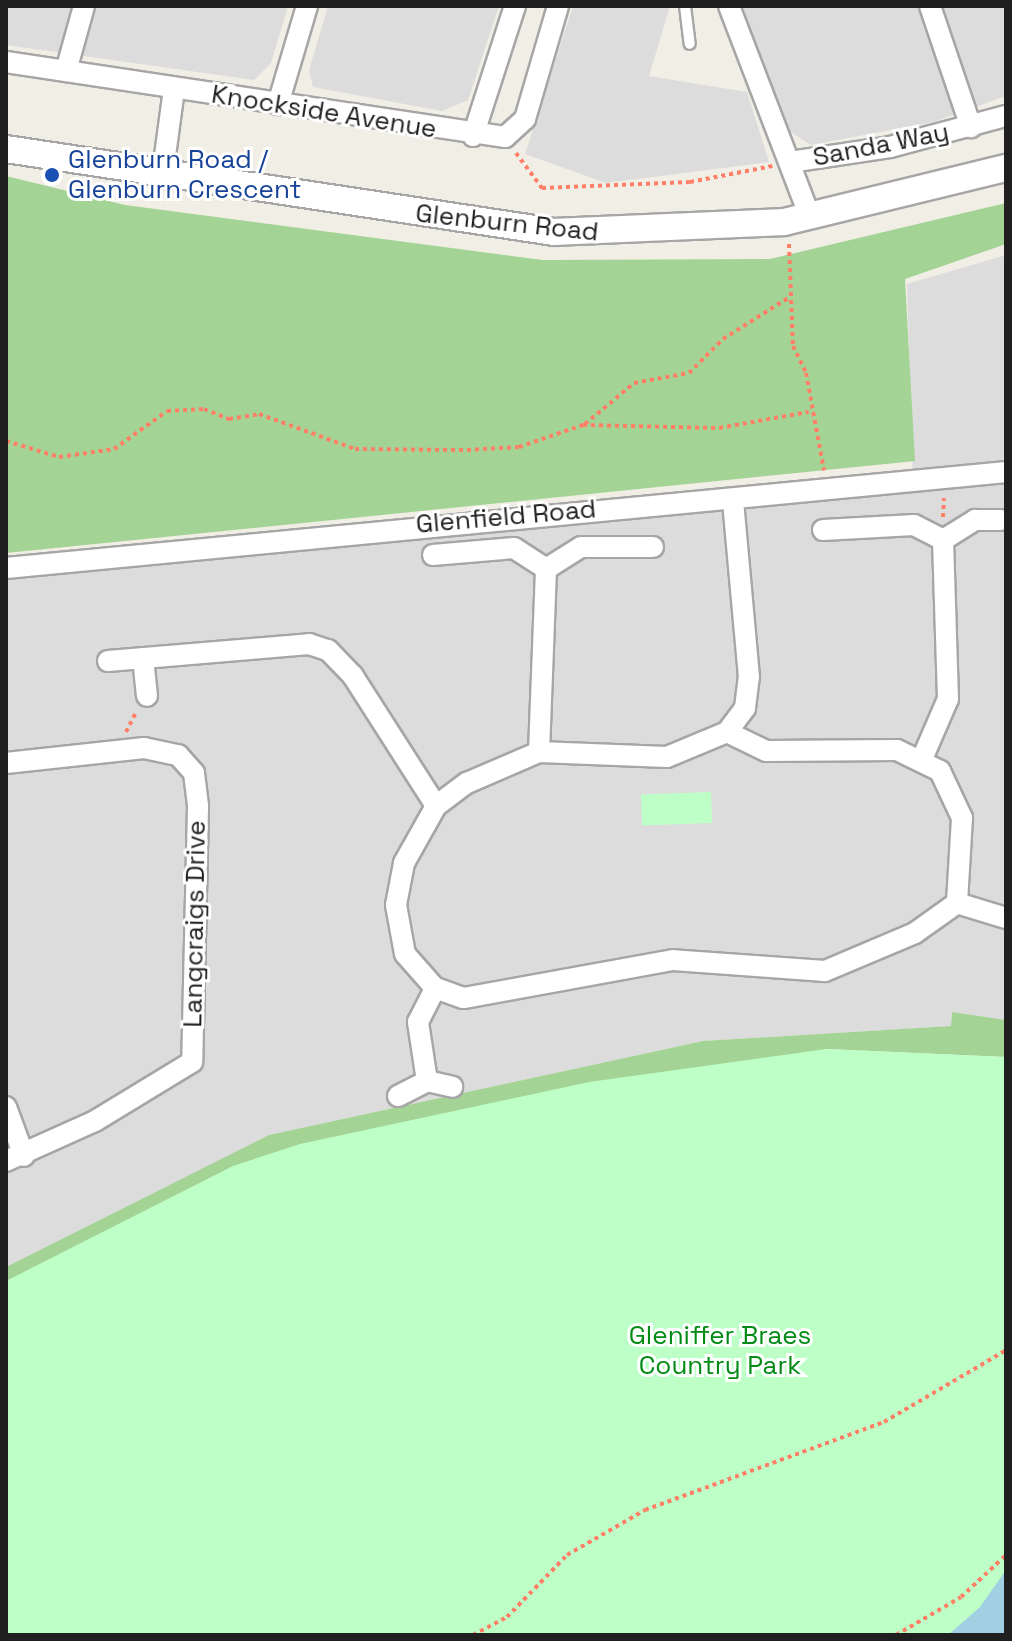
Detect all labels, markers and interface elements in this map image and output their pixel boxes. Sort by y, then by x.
street label: Knockside Avenue [209,79,439,145]
street label: Sanda Way [810,116,952,174]
place label: Glenburn Road / Glenburn Crescent [68,144,302,206]
marker: Glenburn Road / Glenburn Crescent [43,166,61,184]
street label: Glenburn Road [414,198,600,248]
street label: Glenfield Road [415,494,597,540]
street label: Langcraigs Drive [178,820,212,1028]
park label: Gleniffer Braes Country Park [629,1320,811,1382]

